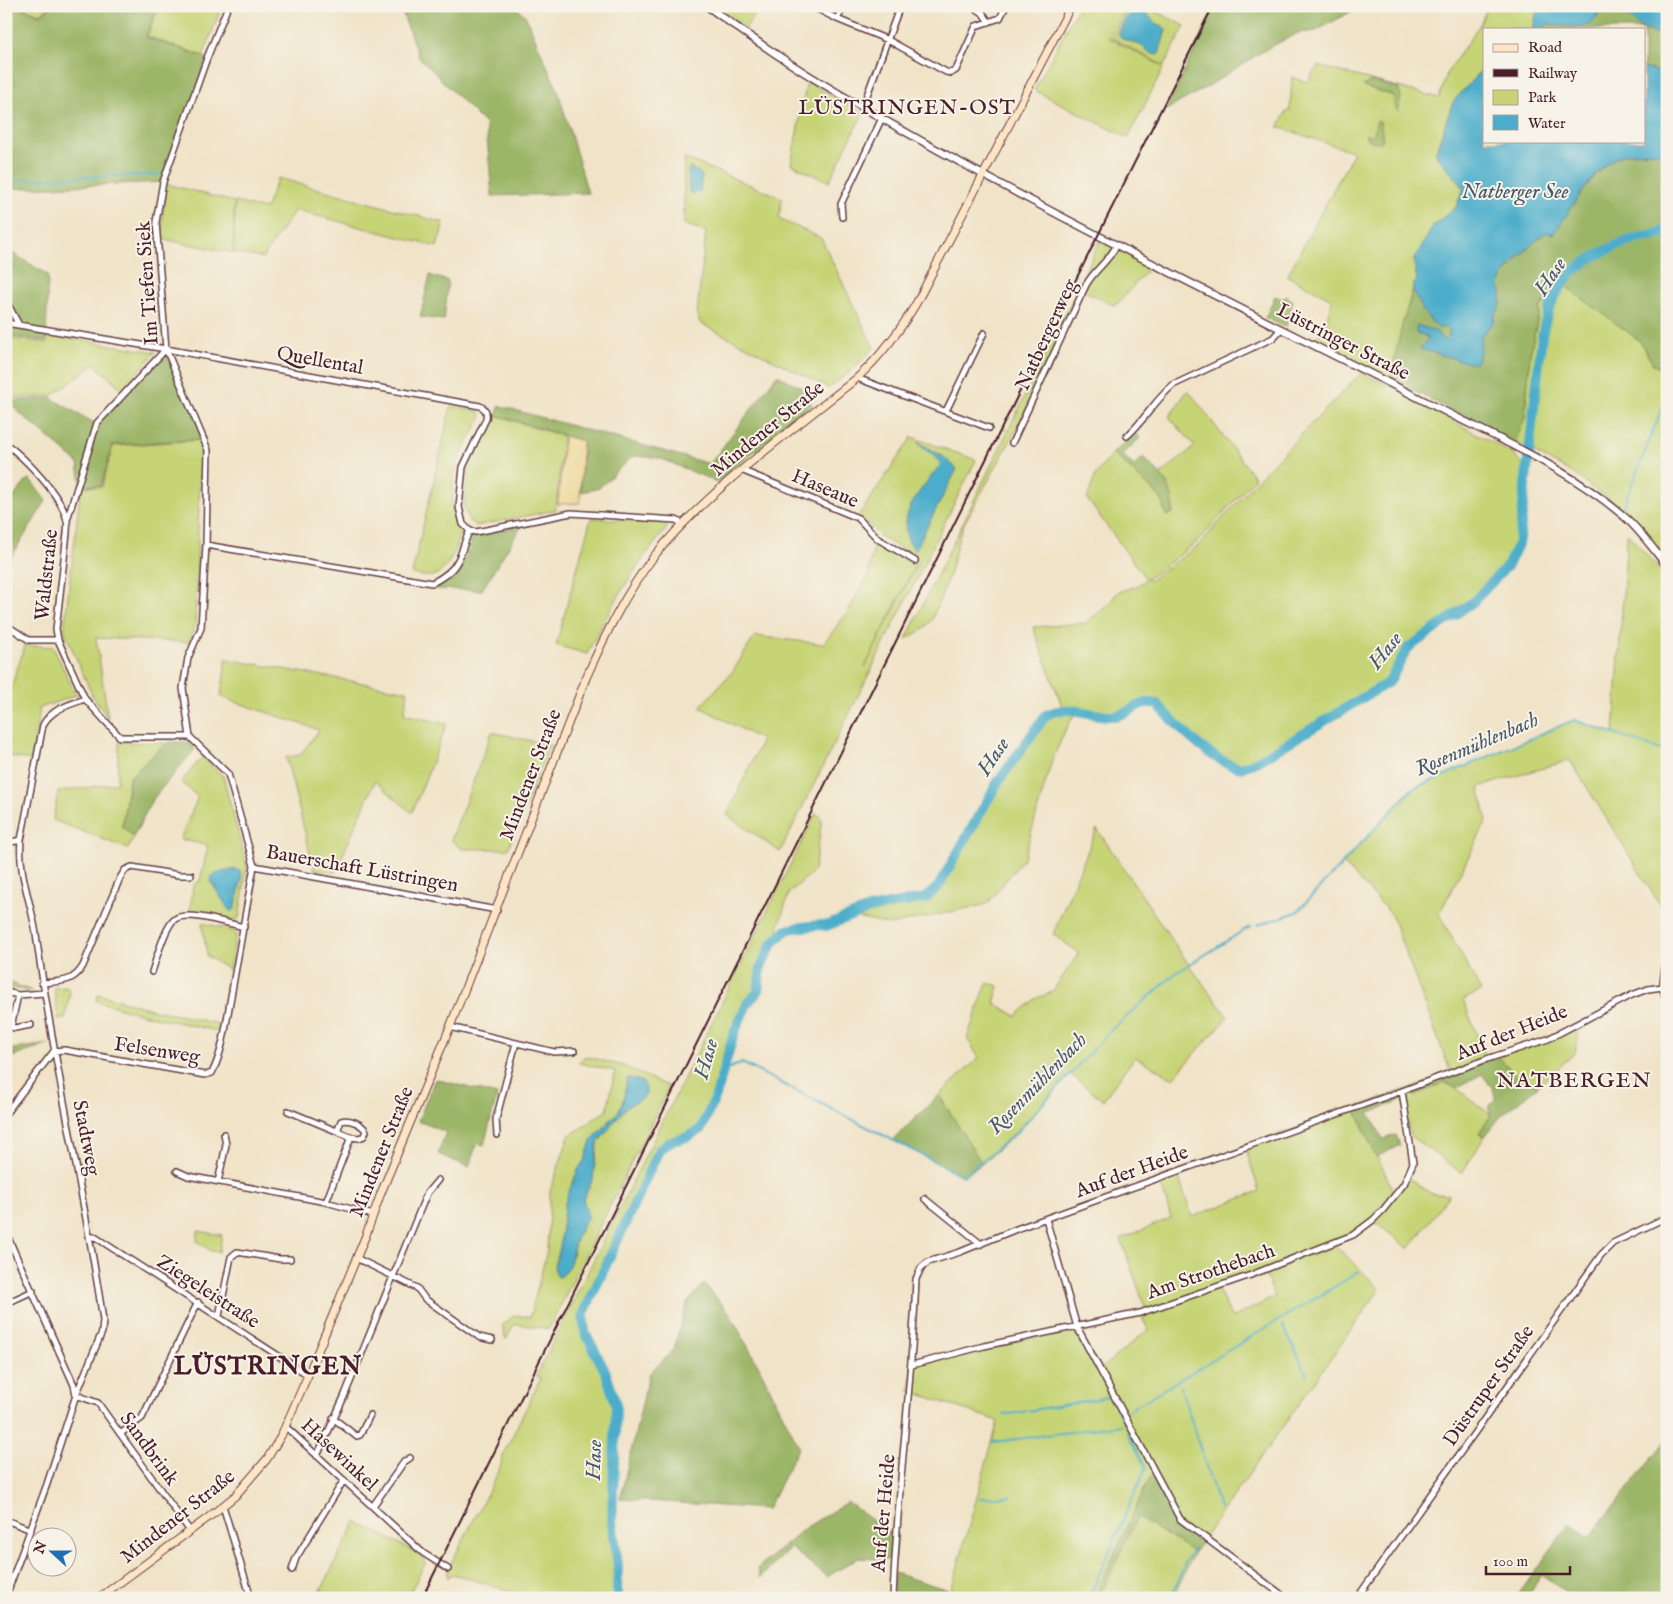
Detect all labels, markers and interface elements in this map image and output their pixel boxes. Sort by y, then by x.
legend [1483,28,1646,142]
text: Road [1528,38,1563,57]
text: Railway [1528,64,1578,83]
text: Park [1528,88,1558,107]
district label: LÜSTRINGEN-OST [798,95,1016,122]
text: Water [1528,114,1566,133]
water label: Natberger See [1462,179,1568,206]
street label: Im Tiefen Siek [131,220,165,346]
water label: Hase [1528,253,1573,302]
street label: Natbergerweg [1010,274,1084,395]
street label: Lüstringer Straße [1272,298,1414,386]
street label: Quellental [275,341,366,381]
street label: Mindener Straße [706,376,830,482]
street label: Haseaue [788,464,862,514]
street label: Waldstraße [30,528,64,622]
water label: Hase [1362,627,1409,676]
street label: Mindener Straße [494,706,568,844]
water label: Rosenmühlenbach [1411,707,1543,783]
water label: Hase [971,733,1016,782]
street label: Bauerschaft Lüstringen [264,840,460,898]
street label: Auf der Heide [1452,999,1572,1067]
water label: Rosenmühlenbach [983,1027,1093,1141]
street label: Felsenweg [112,1032,203,1070]
water label: Hase [688,1036,726,1083]
district label: NATBERGEN [1496,1067,1652,1095]
street label: Mindener Straße [344,1083,420,1221]
street label: Stadtweg [66,1098,106,1179]
street label: Auf der Heide [1071,1140,1192,1204]
street label: Am Strothebach [1143,1238,1279,1306]
street label: Ziegeleistraße [152,1249,264,1335]
street label: Düstruper Straße [1438,1321,1540,1451]
district label: LÜSTRINGEN [174,1351,362,1383]
street label: Sandbrink [114,1407,184,1491]
street label: Hasewinkel [295,1413,383,1497]
water label: Hase [581,1439,609,1482]
street label: Auf der Heide [866,1453,902,1574]
street label: Mindener Straße [116,1464,240,1570]
north arrow [28,1526,78,1576]
text: N [30,1539,51,1558]
scale bar [1486,1544,1569,1576]
text: 100 m [1493,1552,1529,1571]

